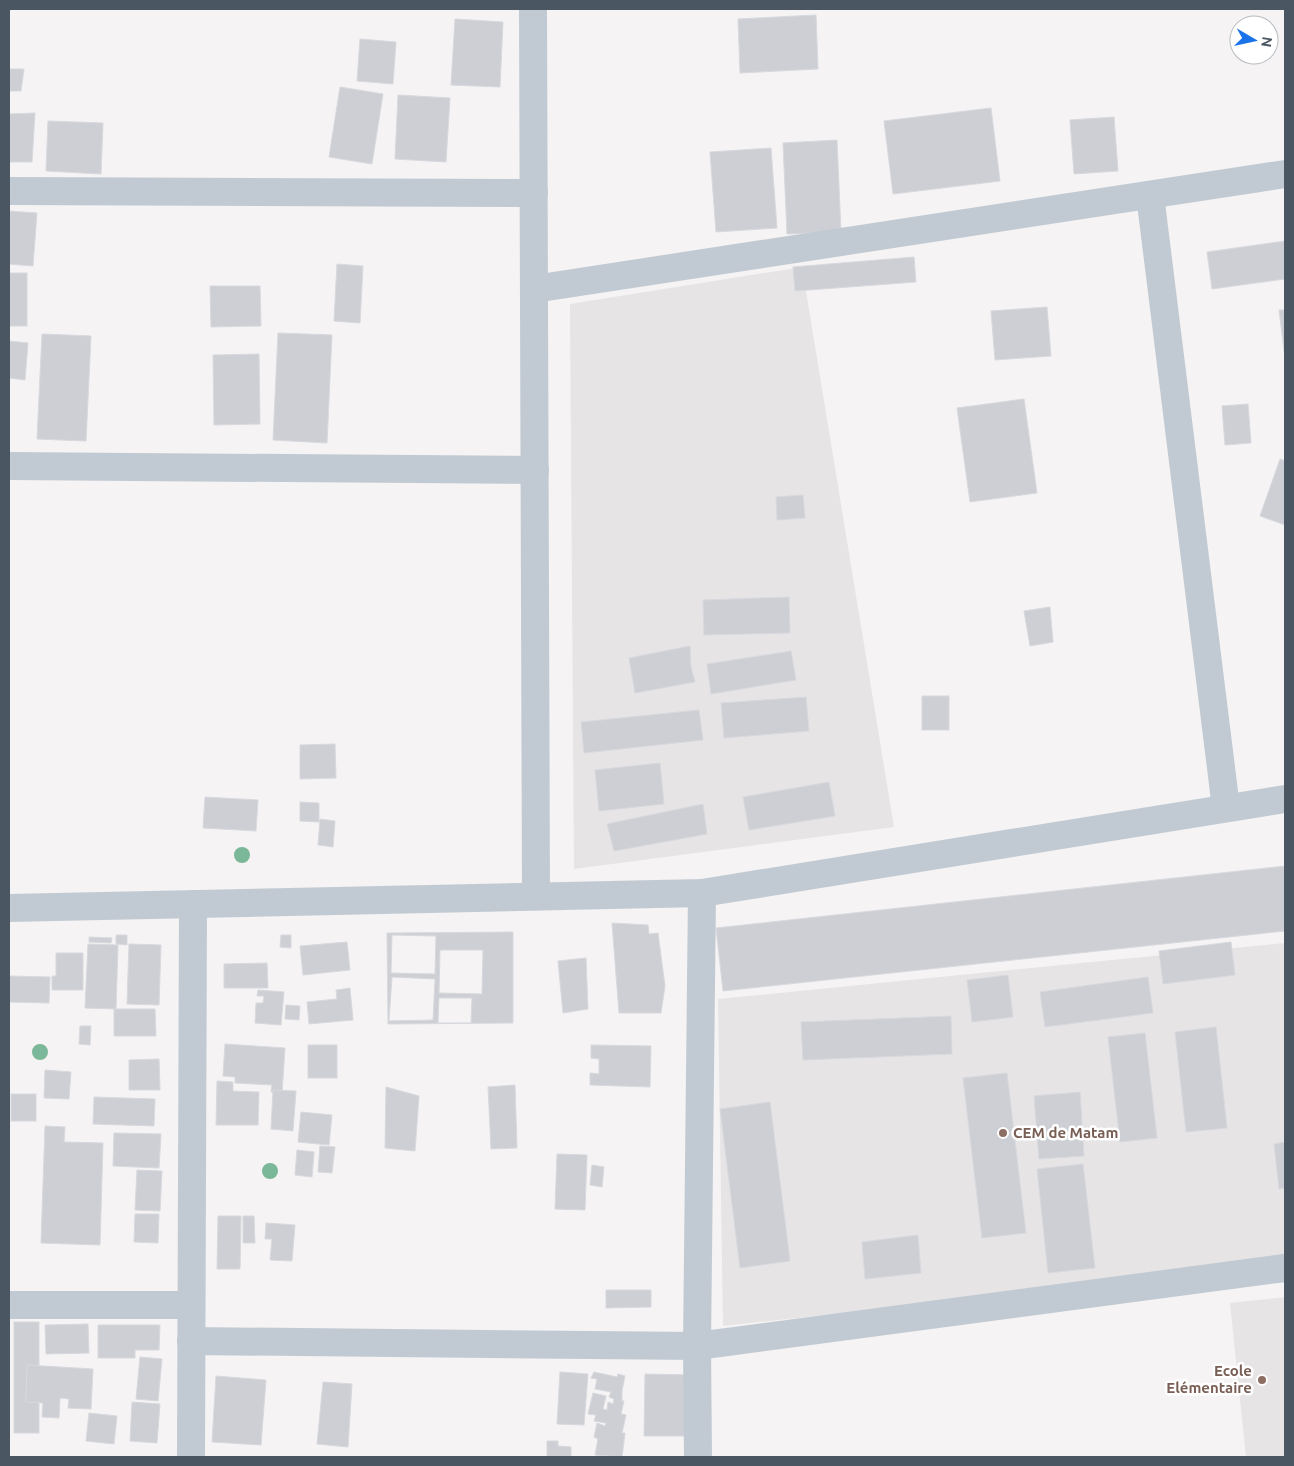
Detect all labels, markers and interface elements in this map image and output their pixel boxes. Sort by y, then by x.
north arrow [1229,15,1279,65]
text: N [1258,36,1276,48]
place label: CEM de Matam [1013,1124,1118,1141]
marker: CEM de Matam [997,1127,1009,1139]
place label: Ecole Elémentaire [1166,1362,1252,1396]
marker: Ecole Elémentaire [1256,1374,1268,1386]

